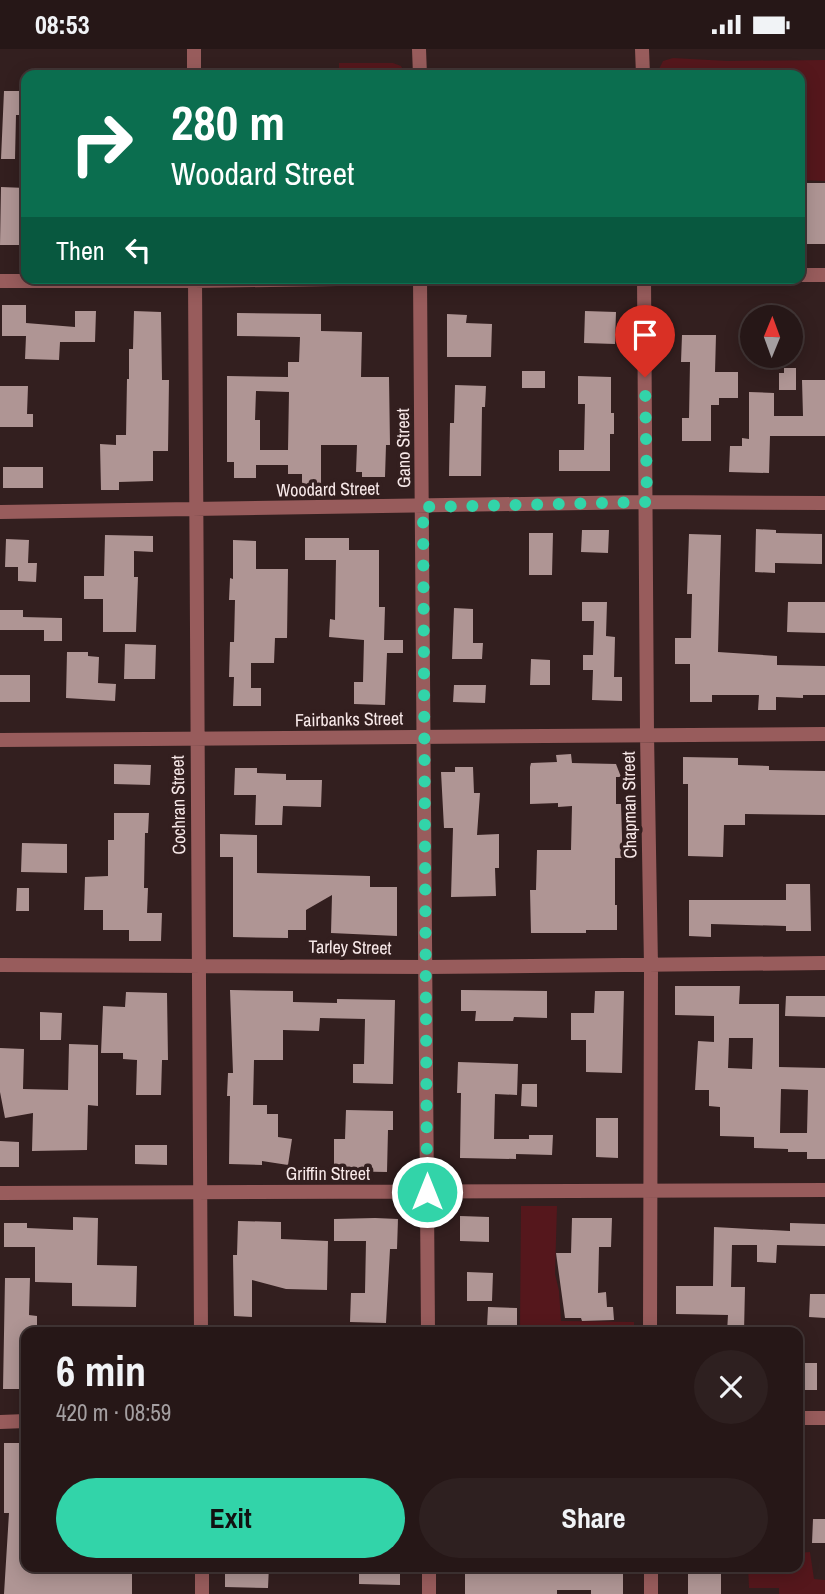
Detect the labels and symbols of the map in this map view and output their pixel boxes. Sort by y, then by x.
pin [615,305,675,377]
north arrow [740,305,803,367]
street label: Gano Street [390,408,416,488]
street label: Woodard Street [276,476,380,502]
street label: Fairbanks Street [295,706,403,732]
street label: Chapman Street [616,751,642,859]
street label: Cochran Street [165,755,191,855]
street label: Tarley Street [308,934,392,960]
position arrow [390,1155,464,1229]
street label: Griffin Street [286,1161,370,1186]

